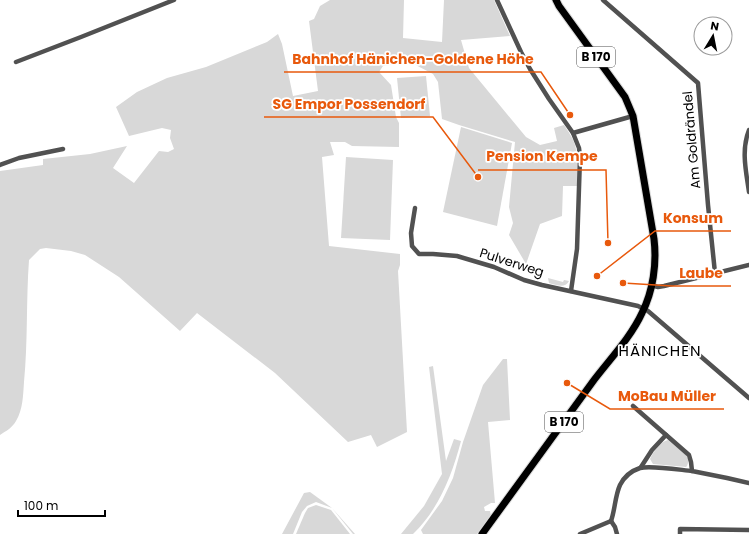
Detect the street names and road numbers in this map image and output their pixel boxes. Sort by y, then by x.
road number: B 170 [577,47,615,67]
street label: Am Goldrändel [678,90,705,190]
street label: Pulverweg [477,243,547,282]
road number: B 170 [545,412,583,432]

